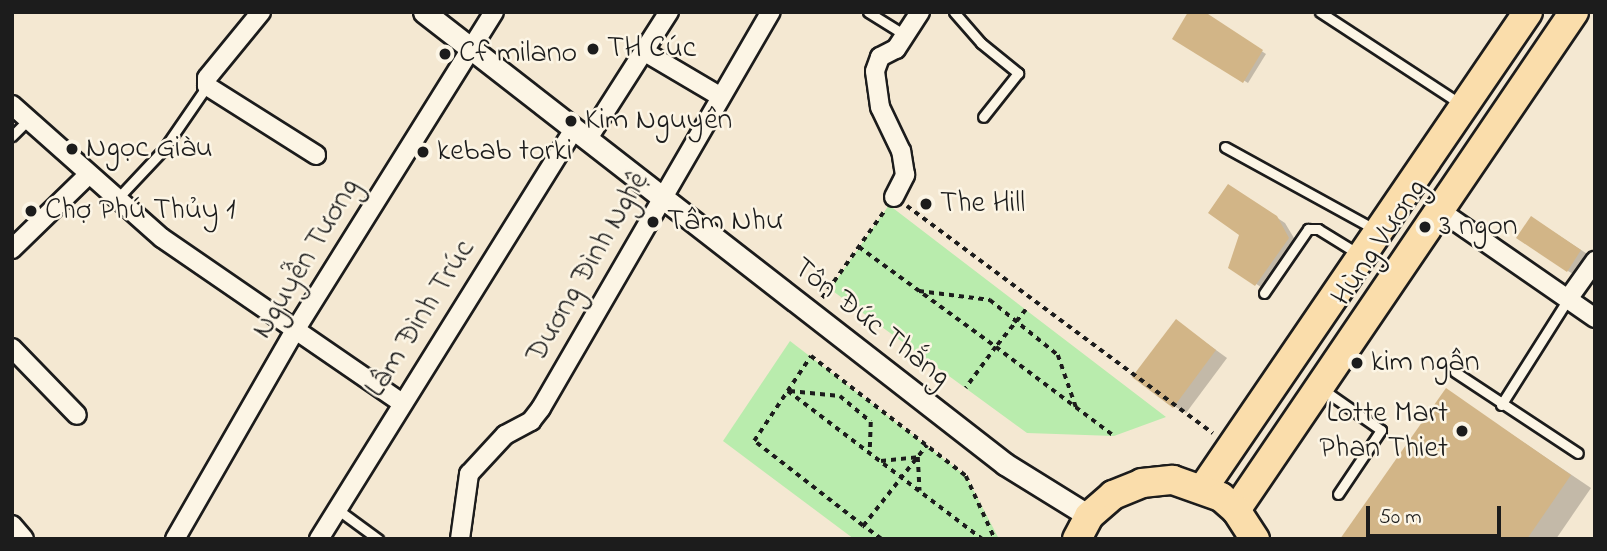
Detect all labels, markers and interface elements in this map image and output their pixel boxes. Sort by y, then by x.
place label: TH Cúc [607,31,696,67]
place label: Cf milano [459,36,577,72]
marker: TH Cúc [585,41,601,57]
marker: Cf milano [437,46,453,62]
place label: Kim Nguyên [585,103,732,139]
marker: Kim Nguyên [563,113,579,129]
place label: Ngọc Giàu [86,131,213,167]
place label: kebab torki [437,134,572,170]
marker: Ngọc Giàu [64,141,80,157]
marker: kebab torki [415,144,431,160]
street label: Dương Đình Nghệ [519,164,659,370]
street label: Nguyễn Tương [245,172,369,346]
street label: Hùng Vương [1324,173,1436,313]
place label: The Hill [940,186,1025,222]
place label: Chợ Phú Thủy 1 [45,193,235,229]
marker: The Hill [918,196,934,212]
marker: Chợ Phú Thủy 1 [23,203,39,219]
place label: Tâm Như [667,204,783,240]
place label: 3 ngon [1439,209,1518,245]
marker: Tâm Như [645,214,661,230]
marker: 3 ngon [1417,219,1433,235]
street label: Lâm Đình Trúc [358,234,484,404]
street label: Tôn Đức Thắng [785,250,957,396]
place label: kim ngân [1371,345,1480,381]
marker: kim ngân [1349,355,1365,371]
place label: Lotte Mart Phan Thiet [1319,396,1448,466]
marker: Lotte Mart Phan Thiet [1454,423,1470,439]
scale bar [1369,491,1504,536]
text: 50 m [1379,503,1422,533]

